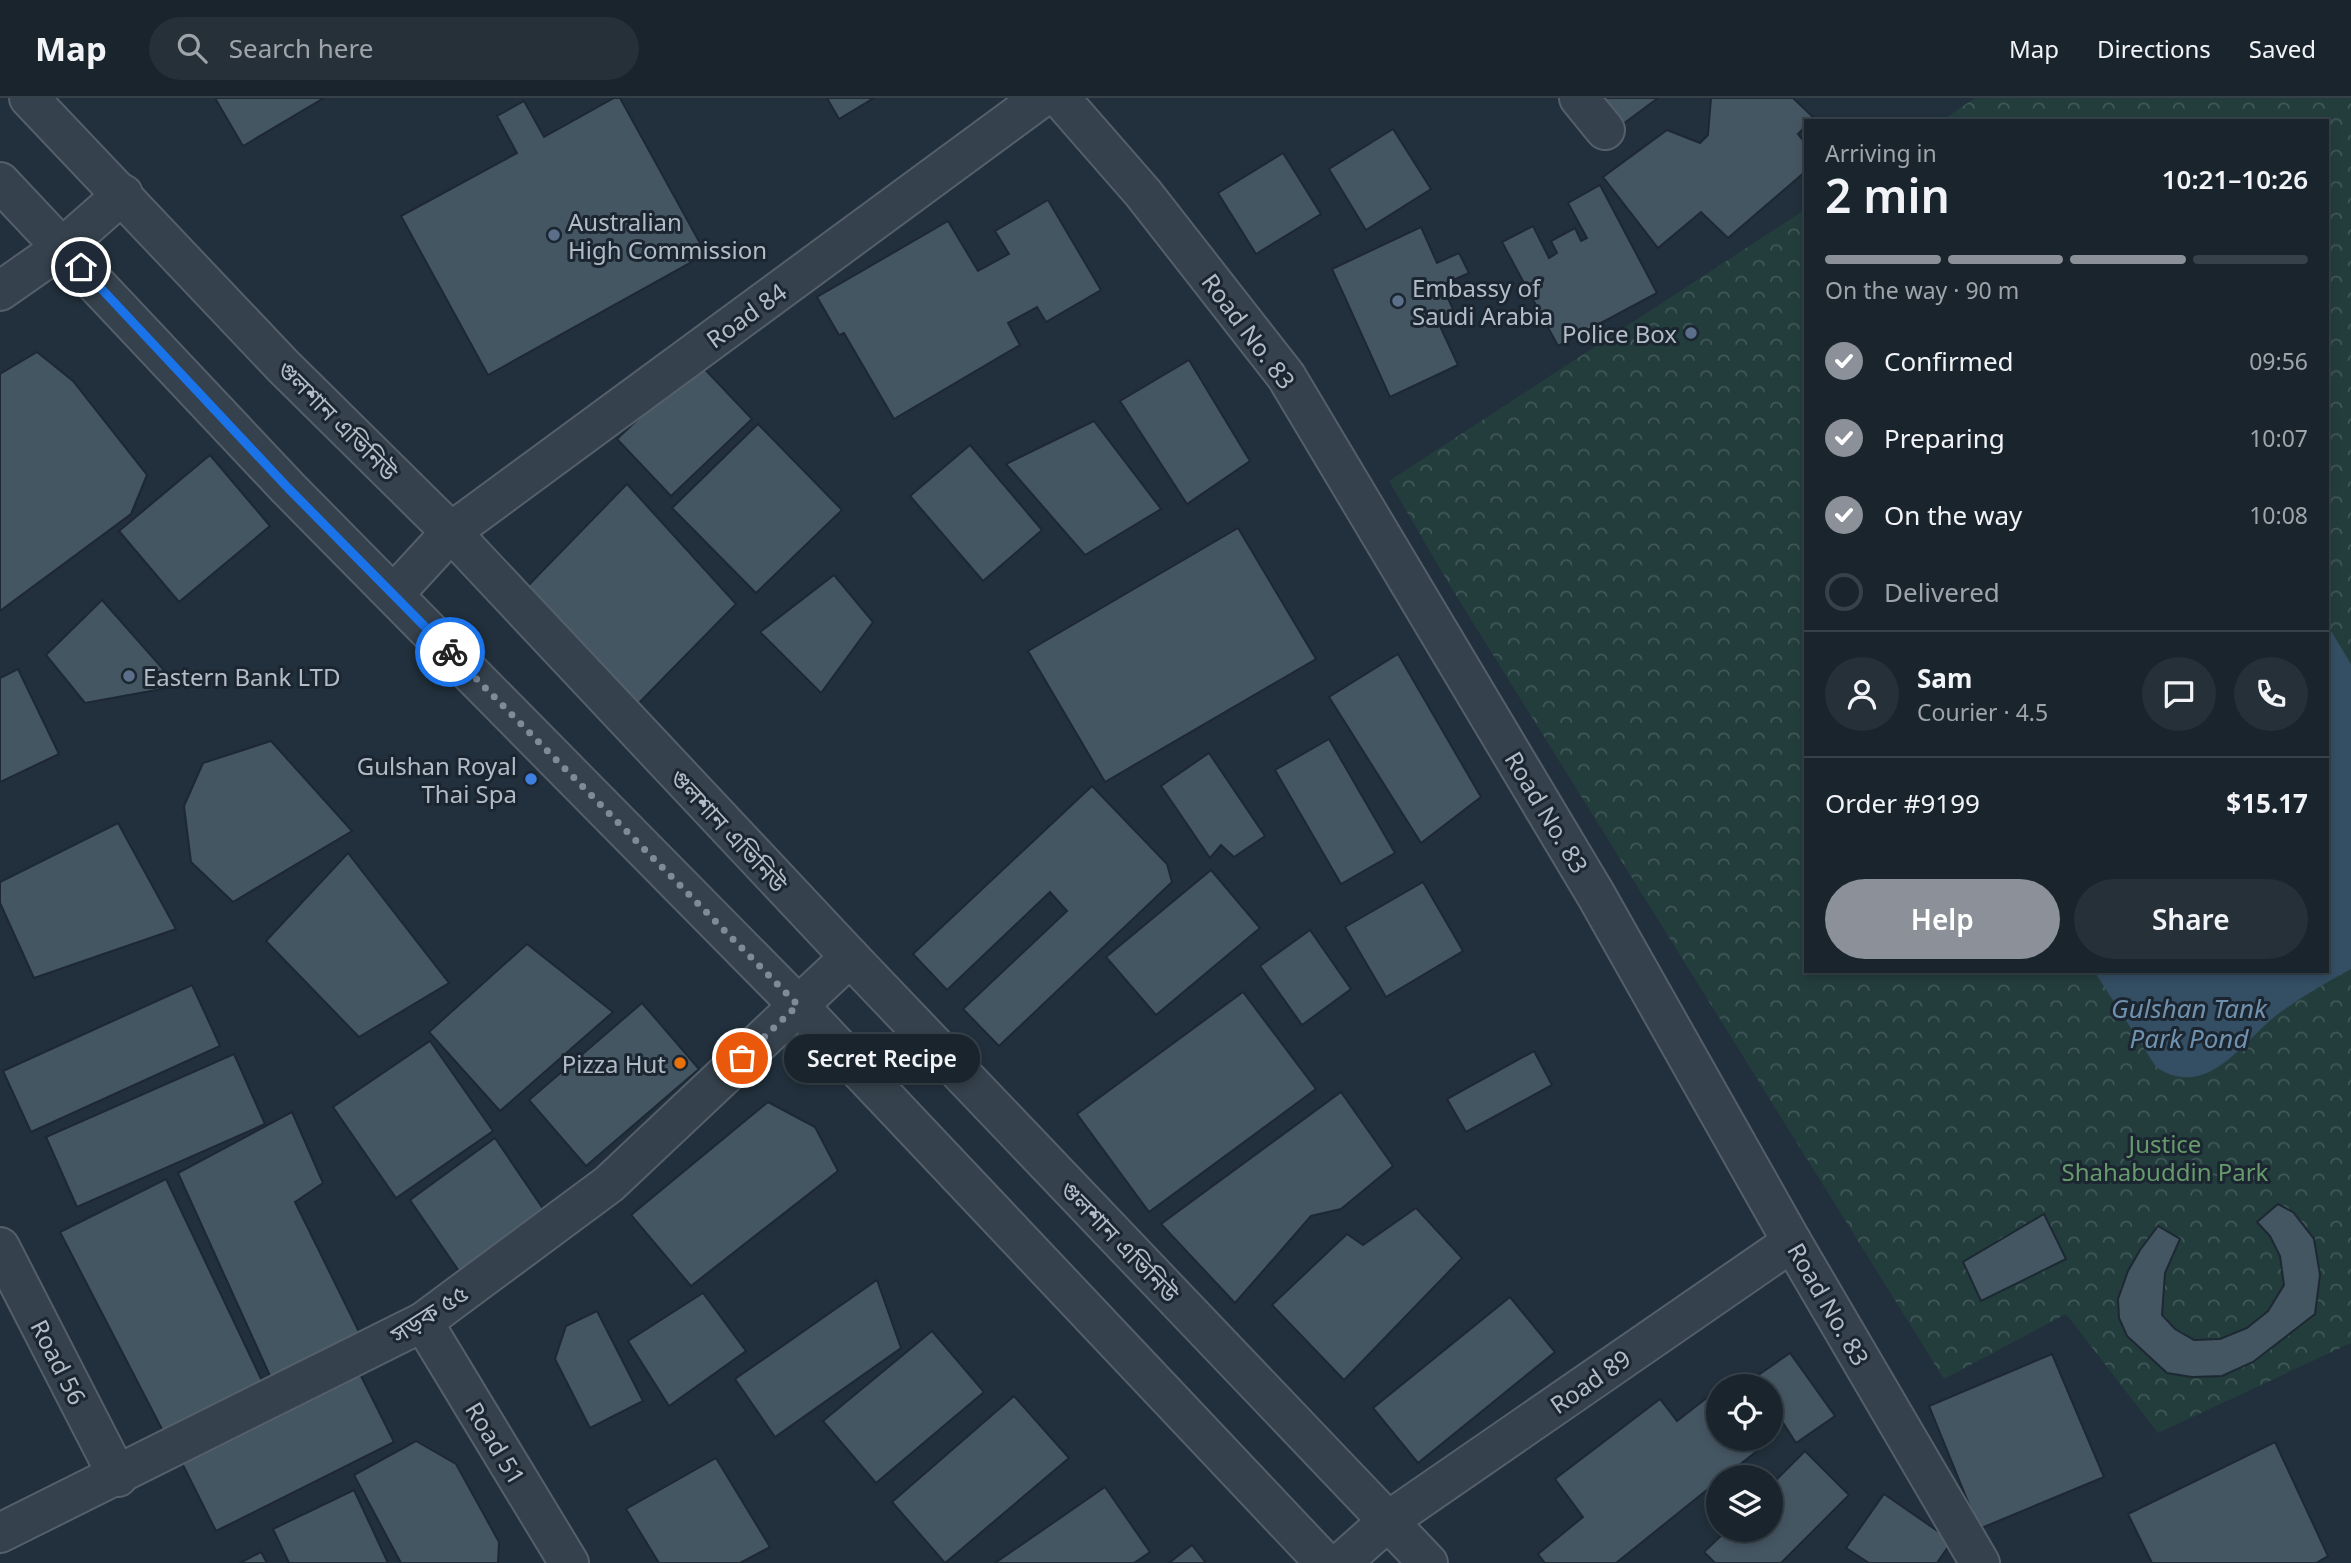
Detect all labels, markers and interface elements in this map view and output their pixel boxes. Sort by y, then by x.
search box [149,17,639,80]
text: Map [35,26,107,71]
icon: search [173,29,211,67]
text: Search here [229,30,373,66]
text: Map [2009,32,2059,65]
text: Directions [2097,32,2211,65]
text: Saved [2249,32,2316,65]
text: Arriving in [1825,137,1937,169]
text: 10:21–10:26 [2162,161,2308,197]
text: 2 min [1825,164,1950,226]
place label: Australian High Commission [568,205,767,266]
marker: Australian High Commission [546,227,562,243]
pin [51,237,111,297]
icon: home [62,248,100,286]
street label: Road No. 83 [1195,266,1303,396]
place label: Embassy of Saudi Arabia [1412,271,1553,332]
text: On the way · 90 m [1825,274,2019,306]
street label: Road 84 [699,275,793,355]
marker: Embassy of Saudi Arabia [1390,293,1406,309]
place label: Police Box [1562,317,1677,350]
marker: Police Box [1683,325,1699,341]
icon: check [1825,342,1863,380]
text: Confirmed [1884,343,2014,379]
text: 09:56 [2249,345,2308,377]
street label: গুলশান এভিনিউ [271,353,406,488]
icon: check [1825,419,1863,457]
text: Preparing [1884,420,2005,456]
text: 10:07 [2249,422,2308,454]
icon: check [1825,496,1863,534]
text: On the way [1884,497,2022,533]
text: 10:08 [2249,499,2308,531]
text: Delivered [1884,574,2000,610]
courier [415,617,485,687]
icon: bike [431,633,469,671]
button: person [1825,657,1899,731]
button: chat [2142,657,2216,731]
button: phone [2234,657,2308,731]
place label: Eastern Bank LTD [143,660,340,693]
text: Sam [1917,660,1972,696]
marker: Eastern Bank LTD [121,668,137,684]
text: Courier · 4.5 [1917,696,2048,728]
street label: Road No. 83 [1498,745,1596,879]
place label: Gulshan Royal Thai Spa [357,749,517,810]
street label: গুলশান এভিনিউ [663,761,796,900]
marker: Gulshan Royal Thai Spa [523,771,539,787]
text: Order #9199 [1825,785,1980,821]
text: $15.17 [2226,785,2308,821]
button: Help [1825,879,2060,959]
button: Share [2074,879,2308,959]
water label: Gulshan Tank Park Pond [2111,990,2268,1056]
pin [712,1028,772,1088]
callout: Secret Recipe [784,1034,980,1082]
icon: bag [723,1039,761,1077]
text: Secret Recipe [807,1042,957,1074]
place label: Pizza Hut [562,1047,666,1080]
marker: Pizza Hut [672,1055,688,1071]
park label: Justice Shahabuddin Park [2062,1127,2269,1188]
street label: গুলশান এভিনিউ [1053,1173,1187,1310]
street label: Road No. 83 [1781,1237,1877,1371]
street label: সড়ক ৫৫ [383,1276,474,1351]
street label: Road 56 [24,1314,94,1410]
street label: Road 89 [1543,1341,1637,1421]
map controls [1706,1374,1783,1542]
button: locate [1706,1374,1783,1451]
street label: Road 51 [458,1395,534,1491]
button: layers [1706,1465,1783,1542]

